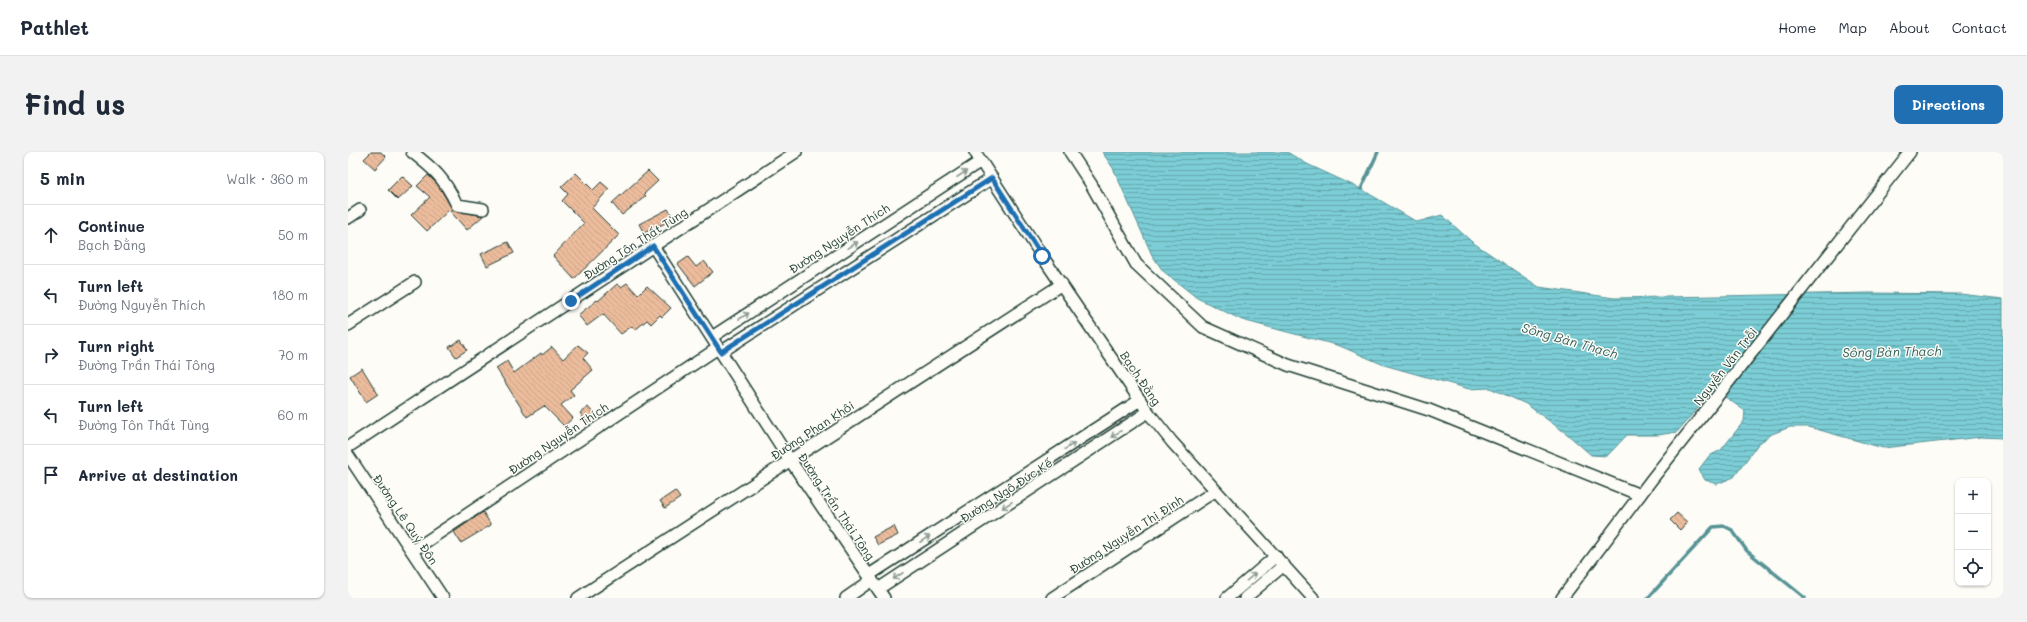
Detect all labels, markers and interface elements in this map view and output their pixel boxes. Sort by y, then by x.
text: Pathlet [20,15,89,40]
text: Home [1778,18,1816,37]
text: Map [1838,18,1867,37]
text: About [1889,18,1930,37]
text: Contact [1952,18,2007,37]
button: Directions [1894,85,2003,124]
text: Find us [24,86,125,122]
text: 5 min [40,167,85,189]
text: Walk · 360 m [226,170,308,187]
one-way arrow [956,170,967,178]
street label: Đường Nguyễn Thích [785,199,893,277]
street label: Đường Tôn Thất Tùng [580,203,690,283]
text: Continue [78,216,145,236]
icon: ahead [40,224,62,246]
text: 50 m [278,226,308,243]
text: Bạch Đằng [78,236,146,253]
one-way arrow [847,241,858,249]
route start [1033,247,1051,265]
text: Turn left [78,276,143,296]
icon: left [40,284,62,306]
text: 180 m [272,286,308,303]
route end [562,292,580,310]
text: Đường Nguyễn Thích [78,296,205,313]
one-way arrow [738,312,749,320]
water label: Sông Bàn Thạch [1520,318,1620,362]
street label: Nguyễn Văn Trỗi [1690,324,1760,408]
text: Turn right [78,336,155,356]
water label: Sông Bàn Thạch [1842,342,1942,360]
icon: right [40,344,62,366]
text: 70 m [278,346,308,363]
street label: Bạch Đằng [1117,348,1165,408]
text: Đường Trần Thái Tông [78,356,215,373]
text: Turn left [78,396,143,416]
street label: Đường Phan Khôi [767,397,857,463]
street label: Đường Nguyễn Thích [505,398,611,477]
icon: left [40,404,62,426]
text: 60 m [278,406,308,423]
text: Đường Tôn Thất Tùng [78,416,209,433]
one-way arrow [1111,430,1122,438]
one-way arrow [1064,442,1075,450]
street label: Đường Trần Thái Tông [795,449,879,563]
street label: Đường Ngô Đức Kế [957,454,1055,526]
icon: arrive [40,464,62,486]
text: Arrive at destination [78,465,238,485]
street label: Đường Lê Quý Đôn [370,471,442,567]
map controls [1955,478,1991,586]
button: + [1955,478,1991,514]
street label: Đường Nguyễn Thị Định [1066,491,1186,577]
one-way arrow [1002,501,1013,509]
button: − [1955,514,1991,550]
one-way arrow [919,535,930,543]
button: locate [1955,550,1991,586]
one-way arrow [893,572,904,580]
one-way arrow [1246,572,1257,581]

